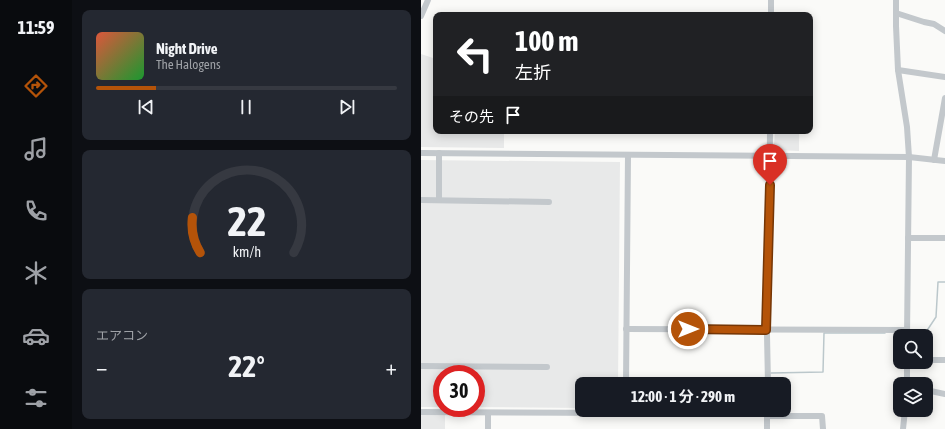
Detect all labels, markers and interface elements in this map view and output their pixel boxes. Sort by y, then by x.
text: 11:59 [17,17,55,38]
text: 100 m [515,25,578,57]
icon: left [449,28,501,80]
text: Night Drive [156,40,218,57]
text: The Halogens [156,57,221,72]
text: 左折 [515,62,551,83]
icon: directions [22,72,50,100]
icon: previous [135,96,157,118]
icon: pause [235,96,257,118]
icon: next [336,96,358,118]
icon: arrive [502,104,524,126]
text: その先 [449,108,494,125]
icon: music [22,135,50,163]
pin [753,144,787,185]
icon: arrive [759,150,781,172]
text: 22 [227,196,266,244]
icon: phone [22,197,50,225]
text: km/h [232,243,261,259]
icon: climate [22,259,50,287]
position arrow [667,308,709,350]
icon: car [22,322,50,350]
text: エアコン [96,328,148,343]
map controls [893,329,933,417]
button: search [893,329,933,369]
text: 22° [228,349,265,383]
text: − [96,354,107,380]
text: + [386,354,397,380]
speed limit sign: 30 [433,365,485,417]
button: layers [893,377,933,417]
icon: filters [22,384,50,412]
text: 12:00 · 1 分 · 290 m [631,388,735,405]

